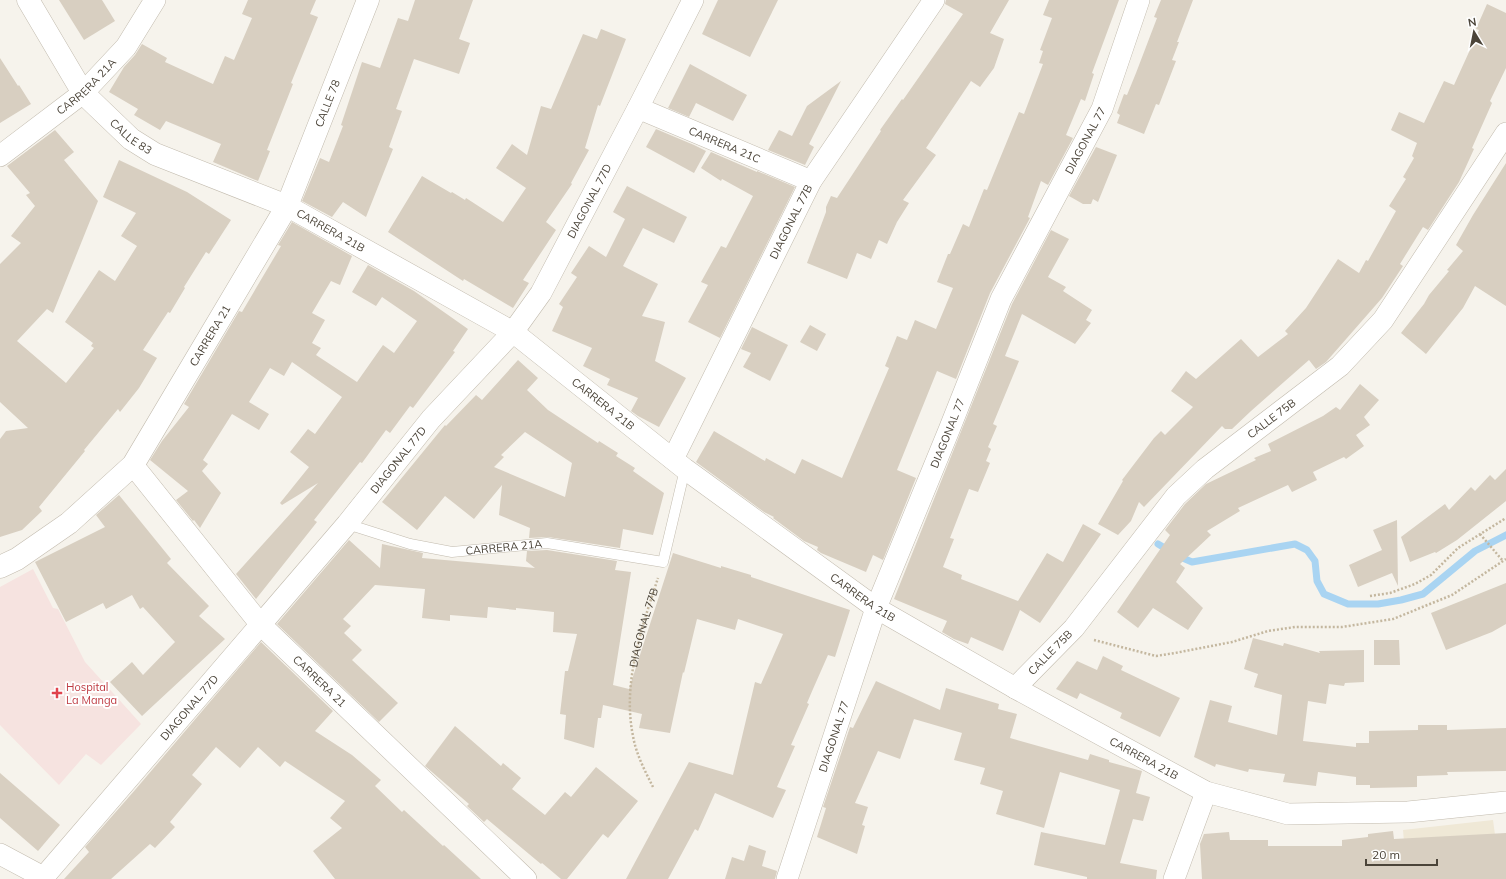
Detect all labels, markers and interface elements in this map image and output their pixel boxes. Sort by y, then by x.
north arrow [1454,12,1494,52]
text: N [1467,15,1478,30]
street label: CARRERA 21A [54,55,119,118]
street label: CALLE 78 [312,77,343,129]
street label: DIAGONAL 77 [1062,105,1109,177]
street label: CALLE 83 [107,116,155,157]
street label: CARRERA 21C [687,123,763,166]
street label: DIAGONAL 77D [564,161,615,241]
street label: DIAGONAL 77B [766,182,815,261]
street label: CARRERA 21B [294,206,367,255]
street label: CARRERA 21 [186,302,234,369]
street label: CARRERA 21B [569,375,637,433]
street label: CALLE 75B [1244,395,1298,441]
street label: DIAGONAL 77 [927,396,968,470]
street label: DIAGONAL 77D [367,424,429,496]
street label: CARRERA 21A [465,536,543,558]
street label: CARRERA 21B [827,570,898,625]
street label: DIAGONAL 77B [626,586,661,668]
street label: CALLE 75B [1025,627,1075,678]
street label: CARRERA 21 [290,652,349,710]
street label: DIAGONAL 77D [157,672,221,743]
place label: Hospital La Manga [66,680,117,707]
marker: Hospital La Manga [51,687,63,699]
street label: DIAGONAL 77 [816,699,852,774]
street label: CARRERA 21B [1107,734,1181,783]
scale bar [1366,841,1437,867]
text: 20 m [1372,847,1400,862]

